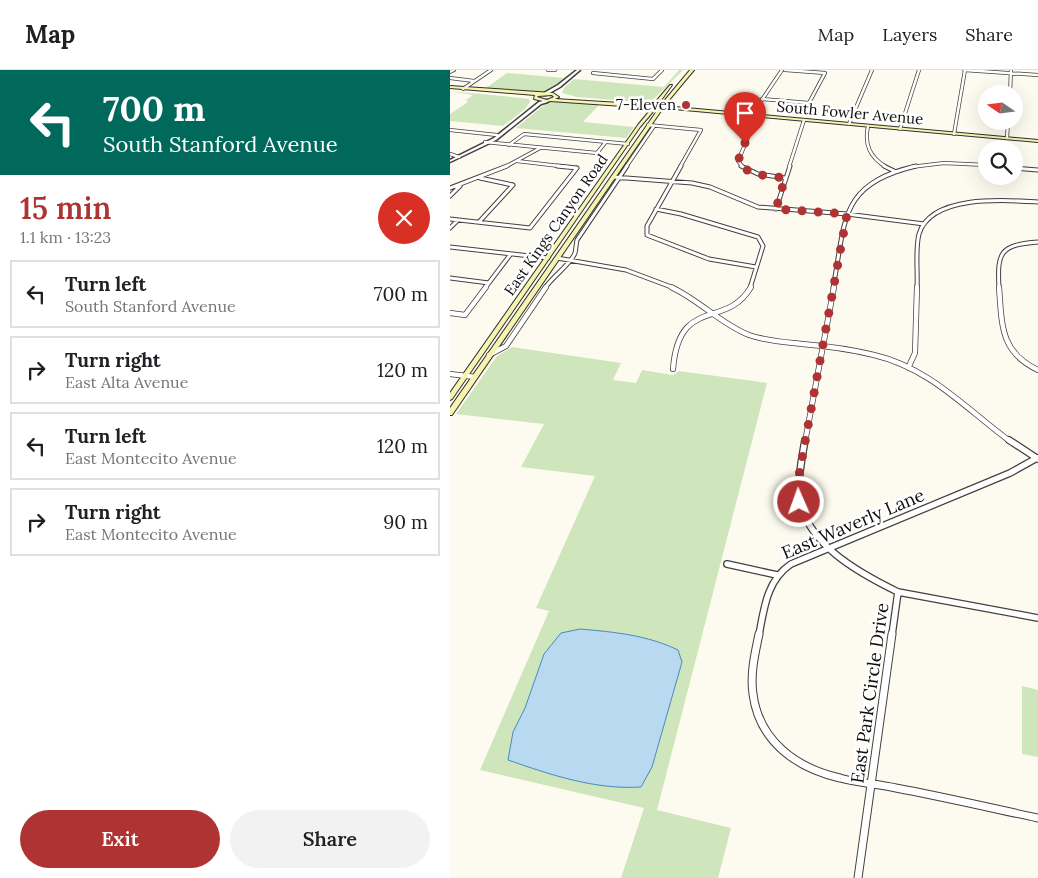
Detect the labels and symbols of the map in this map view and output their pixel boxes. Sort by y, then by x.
north arrow [978,85,1022,130]
pin [724,92,766,143]
place label: 7-Eleven [616,95,676,114]
street label: South Fowler Avenue [776,97,924,128]
marker: 7-Eleven [680,99,692,111]
street label: East Kings Canyon Road [500,150,612,299]
position arrow [772,475,824,527]
street label: East Waverly Lane [778,483,928,564]
street label: East Park Circle Drive [845,601,894,785]

